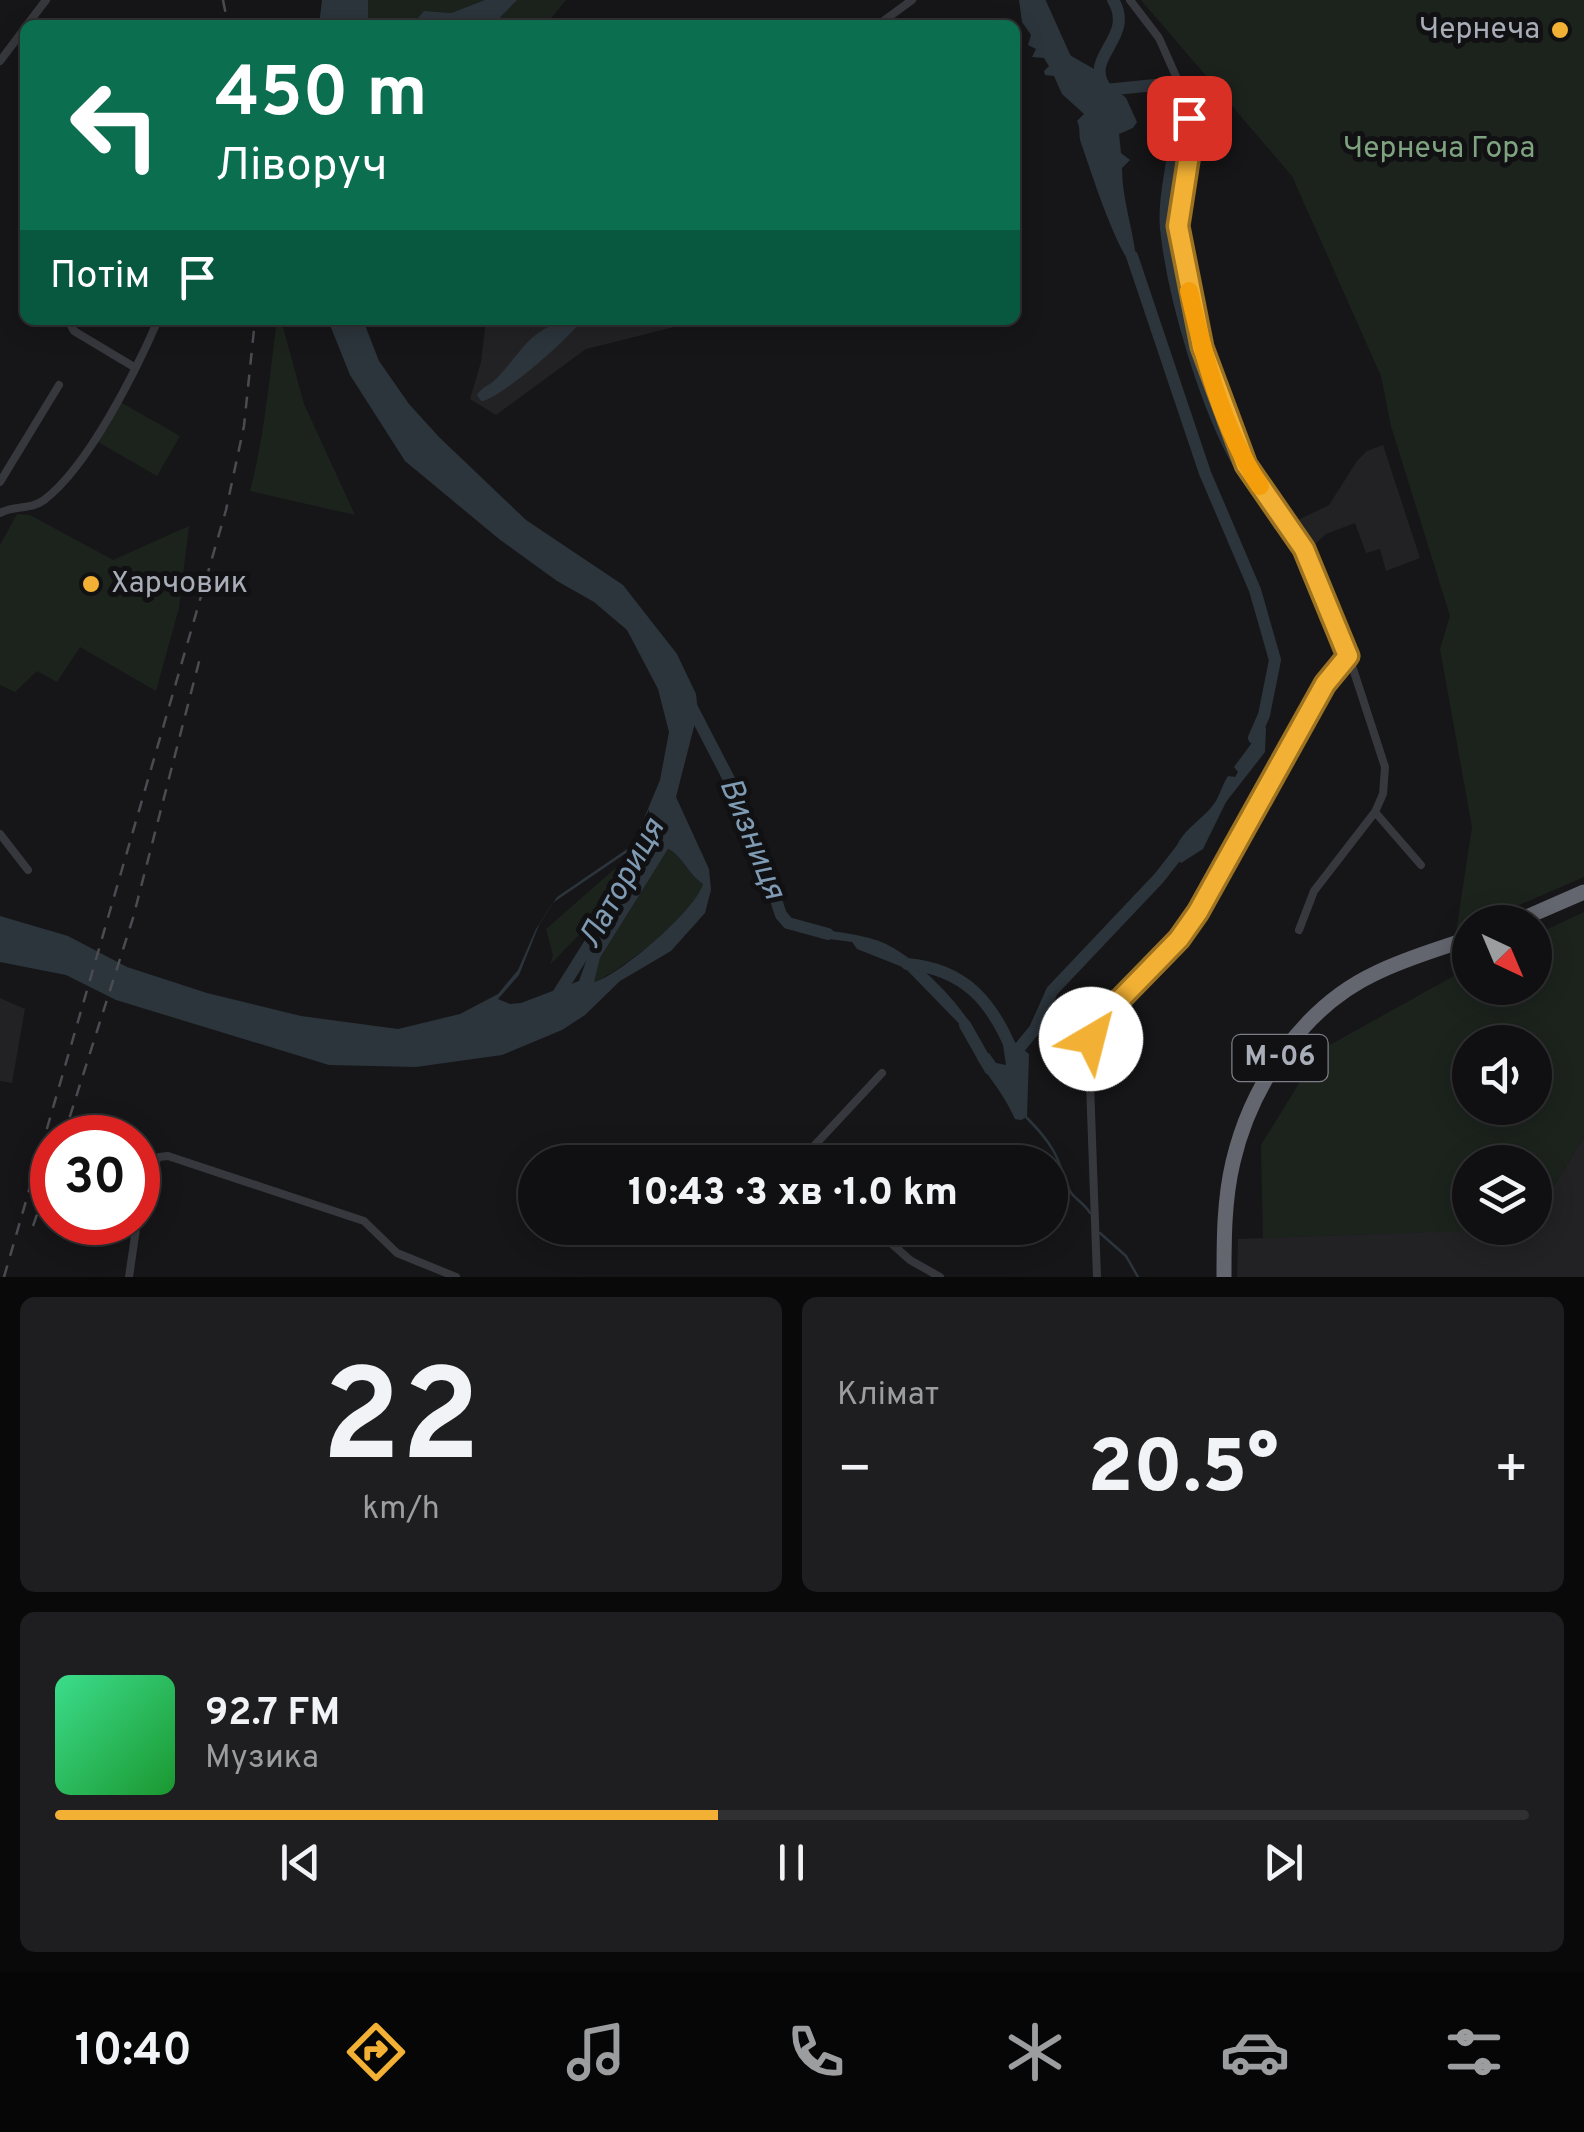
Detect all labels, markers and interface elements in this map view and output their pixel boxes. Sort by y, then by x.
place label: Чернеча [1419,12,1540,49]
marker: Чернеча [1549,19,1571,41]
text: 450 m [215,52,427,141]
icon: left [50,60,180,190]
pin [1147,76,1232,161]
icon: arrive [1162,91,1217,146]
park label: Чернеча Гора [1343,131,1535,168]
text: Ліворуч [215,139,388,196]
icon: arrive [170,250,225,305]
text: Потім [50,253,150,302]
place label: Харчовик [111,566,248,603]
marker: Харчовик [80,573,102,595]
water label: Визниця [709,772,794,906]
water label: Латориця [571,812,675,956]
north arrow [1452,905,1552,1005]
map controls [1452,905,1552,1245]
position arrow [1039,987,1143,1091]
button: sound [1452,1025,1552,1125]
road number: М-06 [1232,1035,1328,1081]
speed limit sign: 30 [30,1115,160,1245]
button: layers [1452,1145,1552,1245]
text: 10:43 · 3 хв · 1.0 km [628,1170,958,1219]
text: 22 [322,1342,481,1507]
text: Клімат [837,1376,939,1416]
text: 20.5° [1087,1424,1279,1519]
text: − [837,1437,872,1507]
text: + [1494,1437,1529,1507]
text: km/h [362,1490,440,1530]
text: 92.7 FM [205,1690,340,1739]
text: Музика [205,1739,319,1779]
icon: previous [273,1835,328,1890]
icon: pause [764,1835,819,1890]
icon: next [1256,1835,1311,1890]
icon: directions [341,2017,411,2087]
icon: music [561,2017,631,2087]
icon: phone [781,2017,851,2087]
icon: climate [1000,2017,1070,2087]
icon: car [1220,2017,1290,2087]
icon: filters [1439,2017,1509,2087]
text: 10:40 [75,2024,192,2081]

